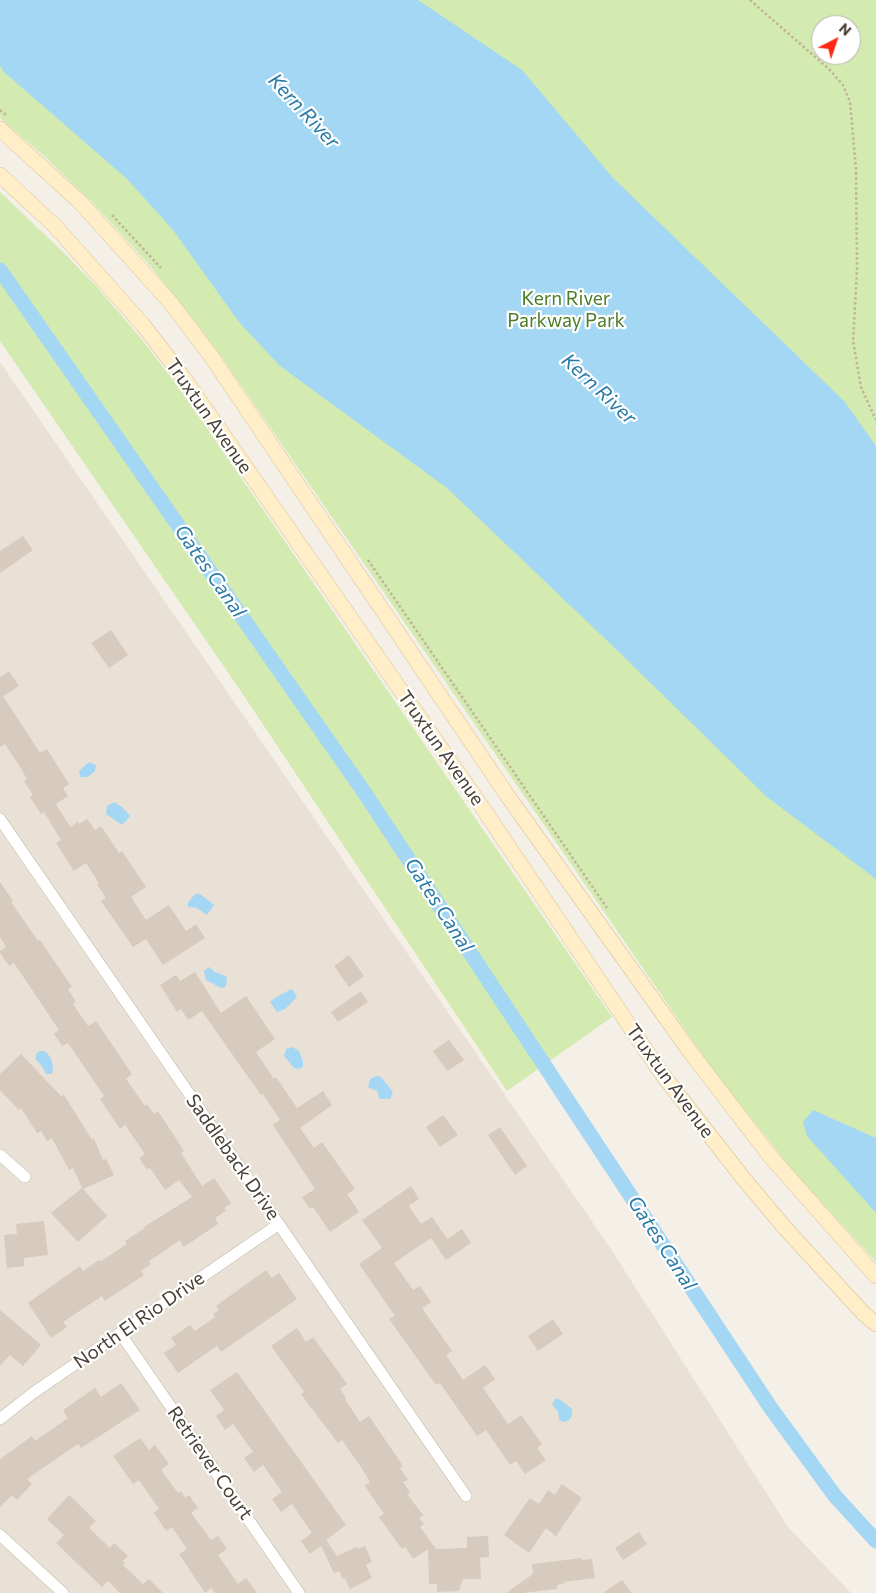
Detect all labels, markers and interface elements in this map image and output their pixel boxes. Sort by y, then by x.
north arrow [811,15,861,65]
text: N [836,19,855,39]
water label: Kern River [263,69,345,153]
park label: Kern River Parkway Park [507,288,625,332]
water label: Kern River [557,348,641,430]
street label: Truxtun Avenue [161,354,257,478]
water label: Gates Canal [169,520,251,622]
street label: Truxtun Avenue [393,686,489,810]
water label: Gates Canal [400,853,478,957]
street label: Truxtun Avenue [621,1020,719,1142]
street label: Saddleback Drive [181,1090,285,1224]
water label: Gates Canal [623,1191,701,1295]
street label: North El Rio Drive [69,1267,209,1373]
street label: Retriever Court [163,1402,257,1524]

